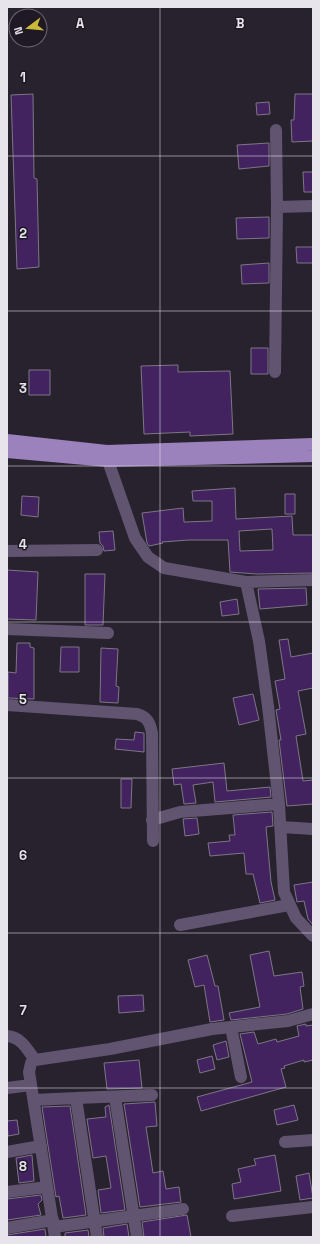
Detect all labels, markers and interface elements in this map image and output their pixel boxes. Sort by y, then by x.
north arrow [8,8,48,48]
text: A [76,15,85,32]
text: B [236,15,245,32]
text: N [11,25,26,36]
text: 1 [20,69,26,86]
text: 2 [19,225,27,242]
text: 3 [19,380,27,397]
text: 4 [19,536,27,553]
text: 5 [19,691,27,708]
text: 6 [19,847,27,864]
text: 7 [19,1002,27,1019]
text: 8 [19,1158,27,1175]

